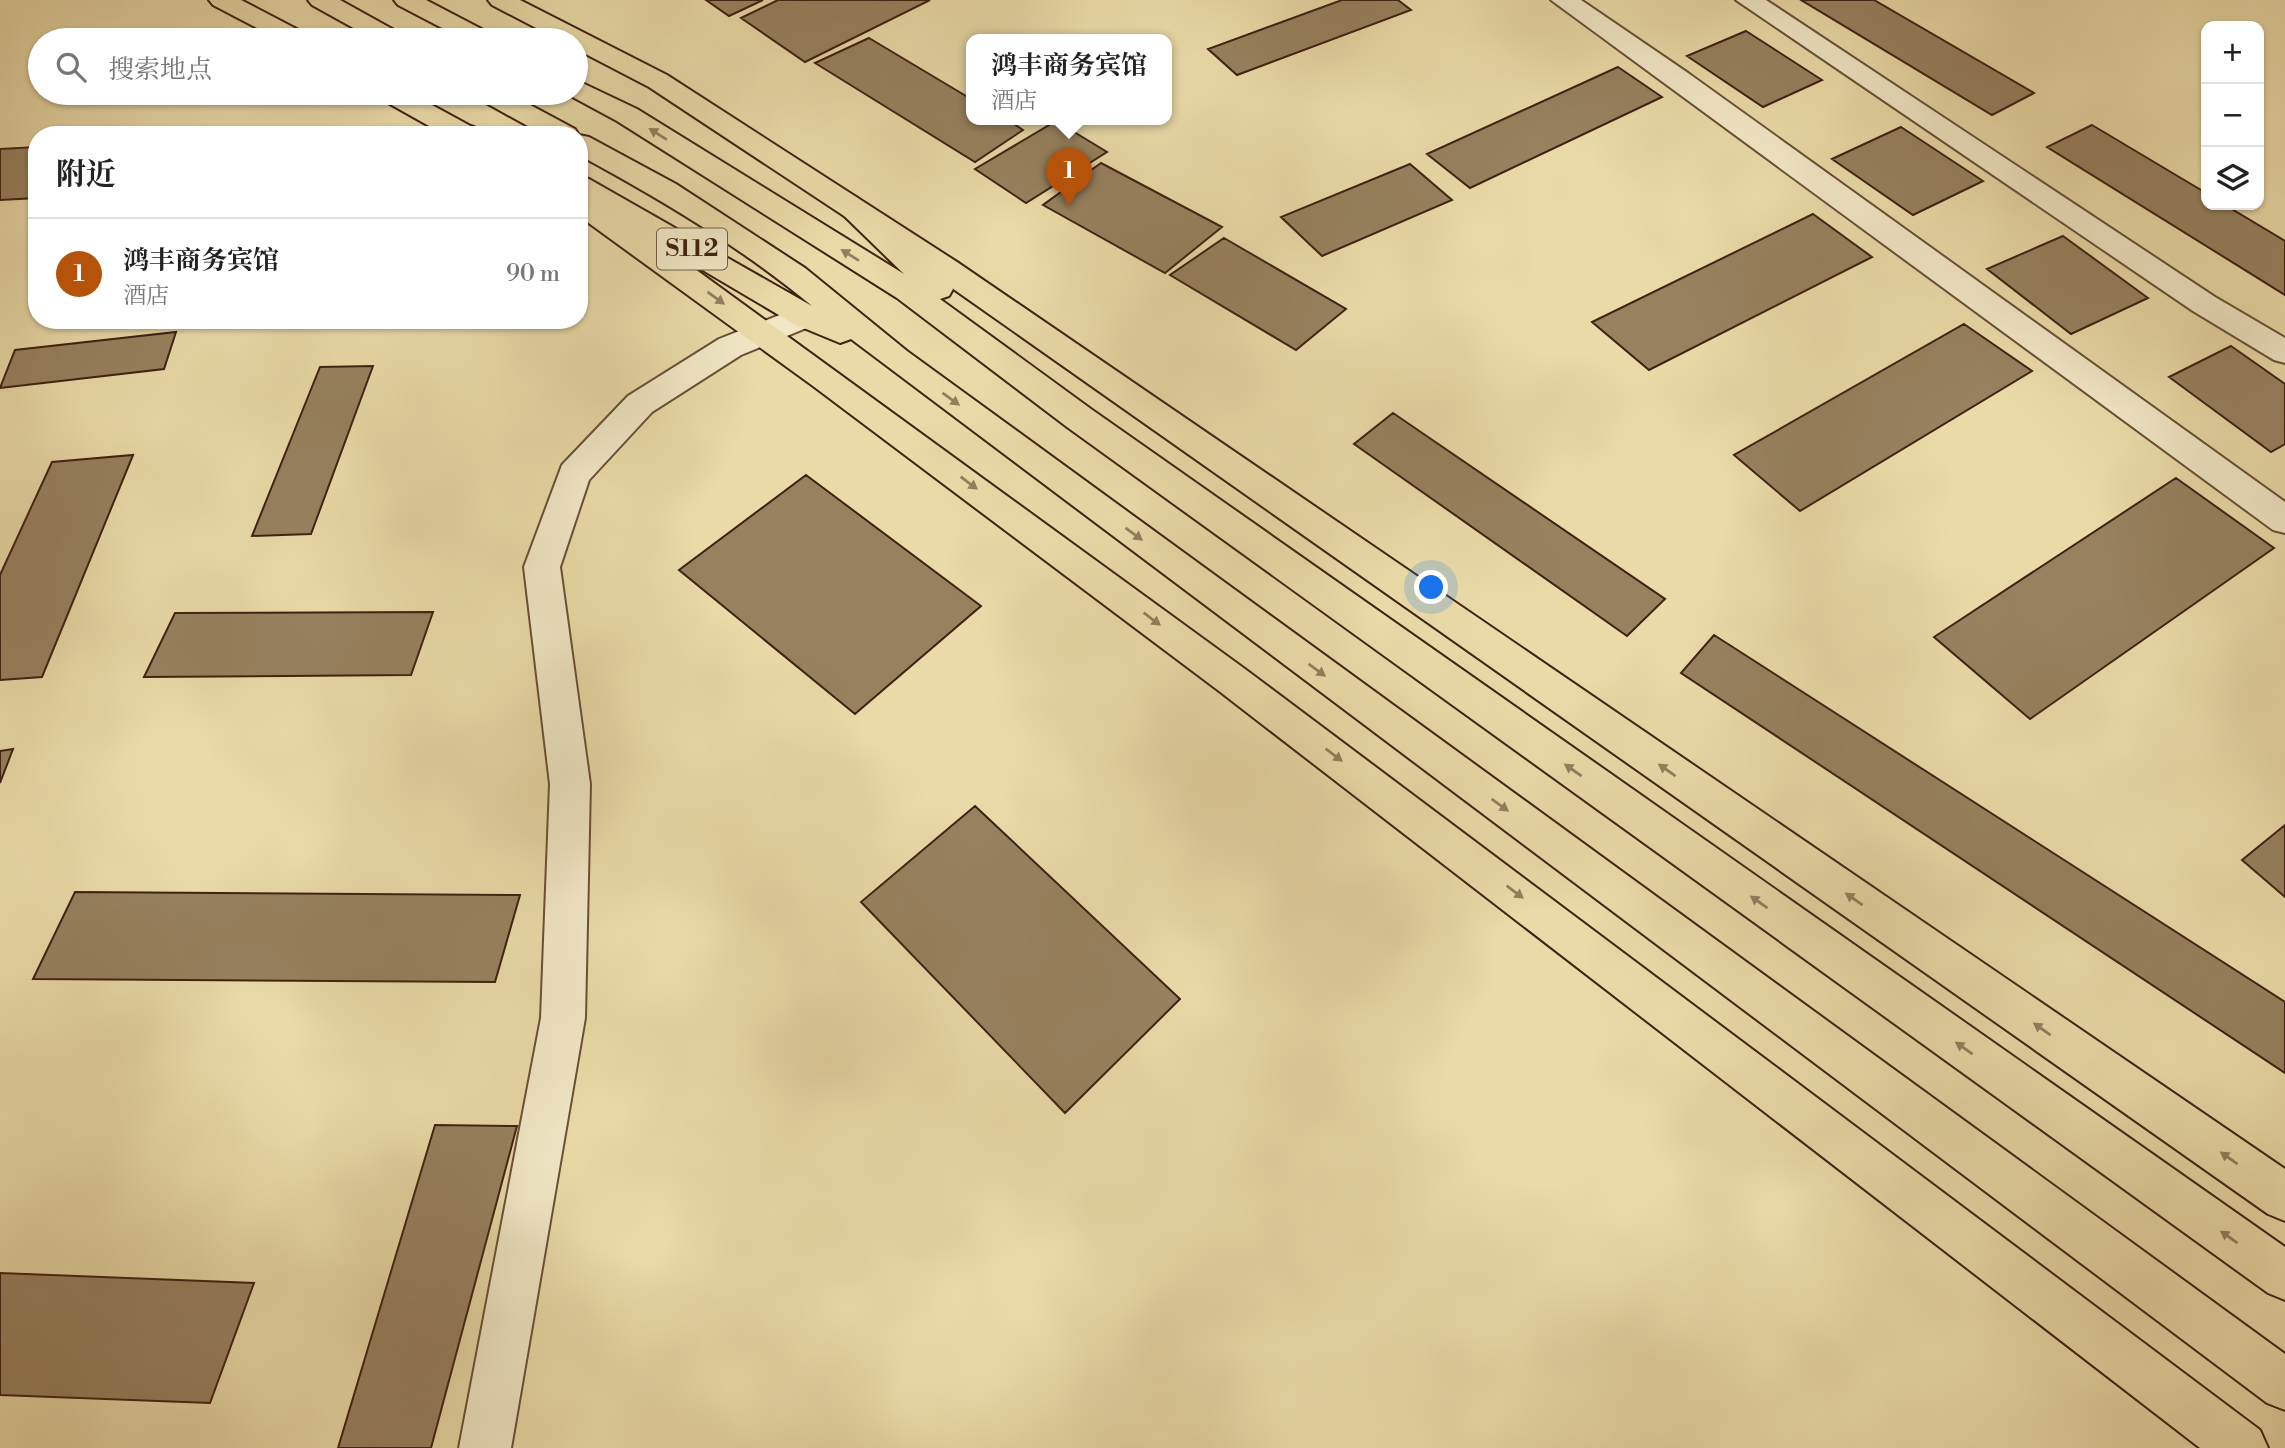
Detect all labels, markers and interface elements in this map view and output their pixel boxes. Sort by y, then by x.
map controls [2201,21,2264,210]
button: + [2201,21,2264,84]
search box [28,28,588,105]
popup [966,34,1172,125]
icon: search [52,48,90,86]
text: 鸿丰商务宾馆 [991,50,1147,82]
text: 搜索地点 [108,54,212,86]
button: − [2201,84,2264,147]
text: 酒店 [991,87,1037,115]
one-way arrow [648,127,667,140]
button: layers [2201,147,2264,210]
pin: 1 [1046,148,1092,206]
text: 附近 [56,156,116,194]
road number: S112 [657,228,727,270]
text: 鸿丰商务宾馆 [123,245,279,277]
one-way arrow [841,248,860,261]
text: 1 [73,260,85,288]
text: 90 m [506,260,560,288]
text: 酒店 [123,282,169,310]
one-way arrow [707,291,725,305]
one-way arrow [942,392,960,406]
one-way arrow [960,475,978,489]
one-way arrow [1125,527,1143,541]
your location [1414,570,1448,604]
one-way arrow [1142,611,1160,626]
one-way arrow [1308,662,1326,676]
one-way arrow [1325,747,1343,761]
one-way arrow [1564,763,1582,777]
one-way arrow [1658,763,1676,777]
one-way arrow [1491,797,1509,811]
one-way arrow [1506,885,1524,899]
one-way arrow [1845,892,1863,906]
one-way arrow [1750,895,1768,909]
one-way arrow [2033,1022,2051,1036]
one-way arrow [1955,1041,1973,1055]
one-way arrow [2220,1151,2238,1165]
one-way arrow [2220,1230,2238,1244]

